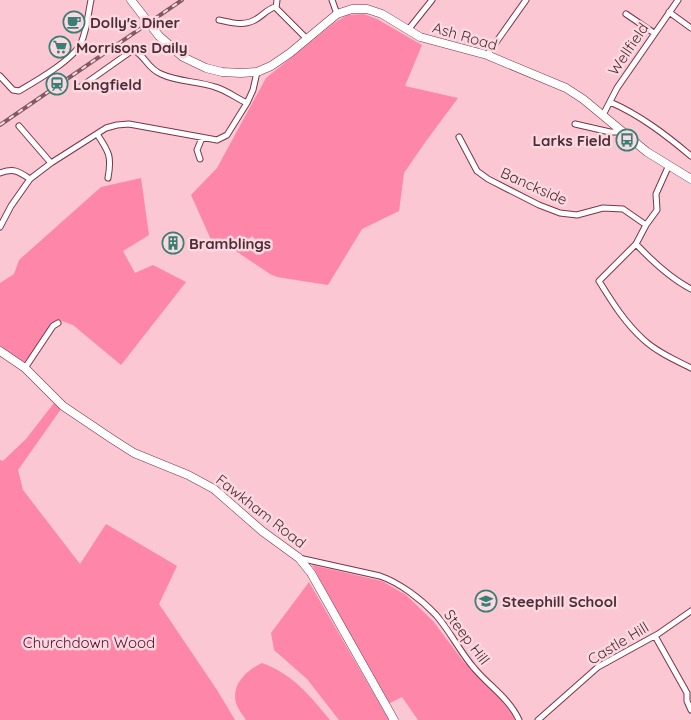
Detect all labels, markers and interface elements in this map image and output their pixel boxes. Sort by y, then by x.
cafe icon: Dolly's Diner [62,10,86,34]
place label: Dolly's Diner [90,13,181,32]
street label: Ash Road [430,18,500,54]
street label: Wellfield [604,19,652,79]
supermarket icon: Morrisons Daily [48,35,72,59]
place label: Morrisons Daily [76,38,187,57]
station icon: Longfield [45,72,69,96]
place label: Longfield [73,75,142,94]
bus stop icon: Larks Field [615,128,639,152]
place label: Larks Field [533,131,611,150]
street label: Banckside [498,163,570,209]
building icon: Bramblings [161,231,185,255]
place label: Bramblings [189,234,271,253]
street label: Fawkham Road [212,470,310,552]
school or university icon: Steephill School [474,589,498,613]
place label: Steephill School [502,592,617,611]
street label: Steep Hill [440,606,494,668]
street label: Castle Hill [584,617,652,669]
park label: Churchdown Wood [23,633,155,652]

